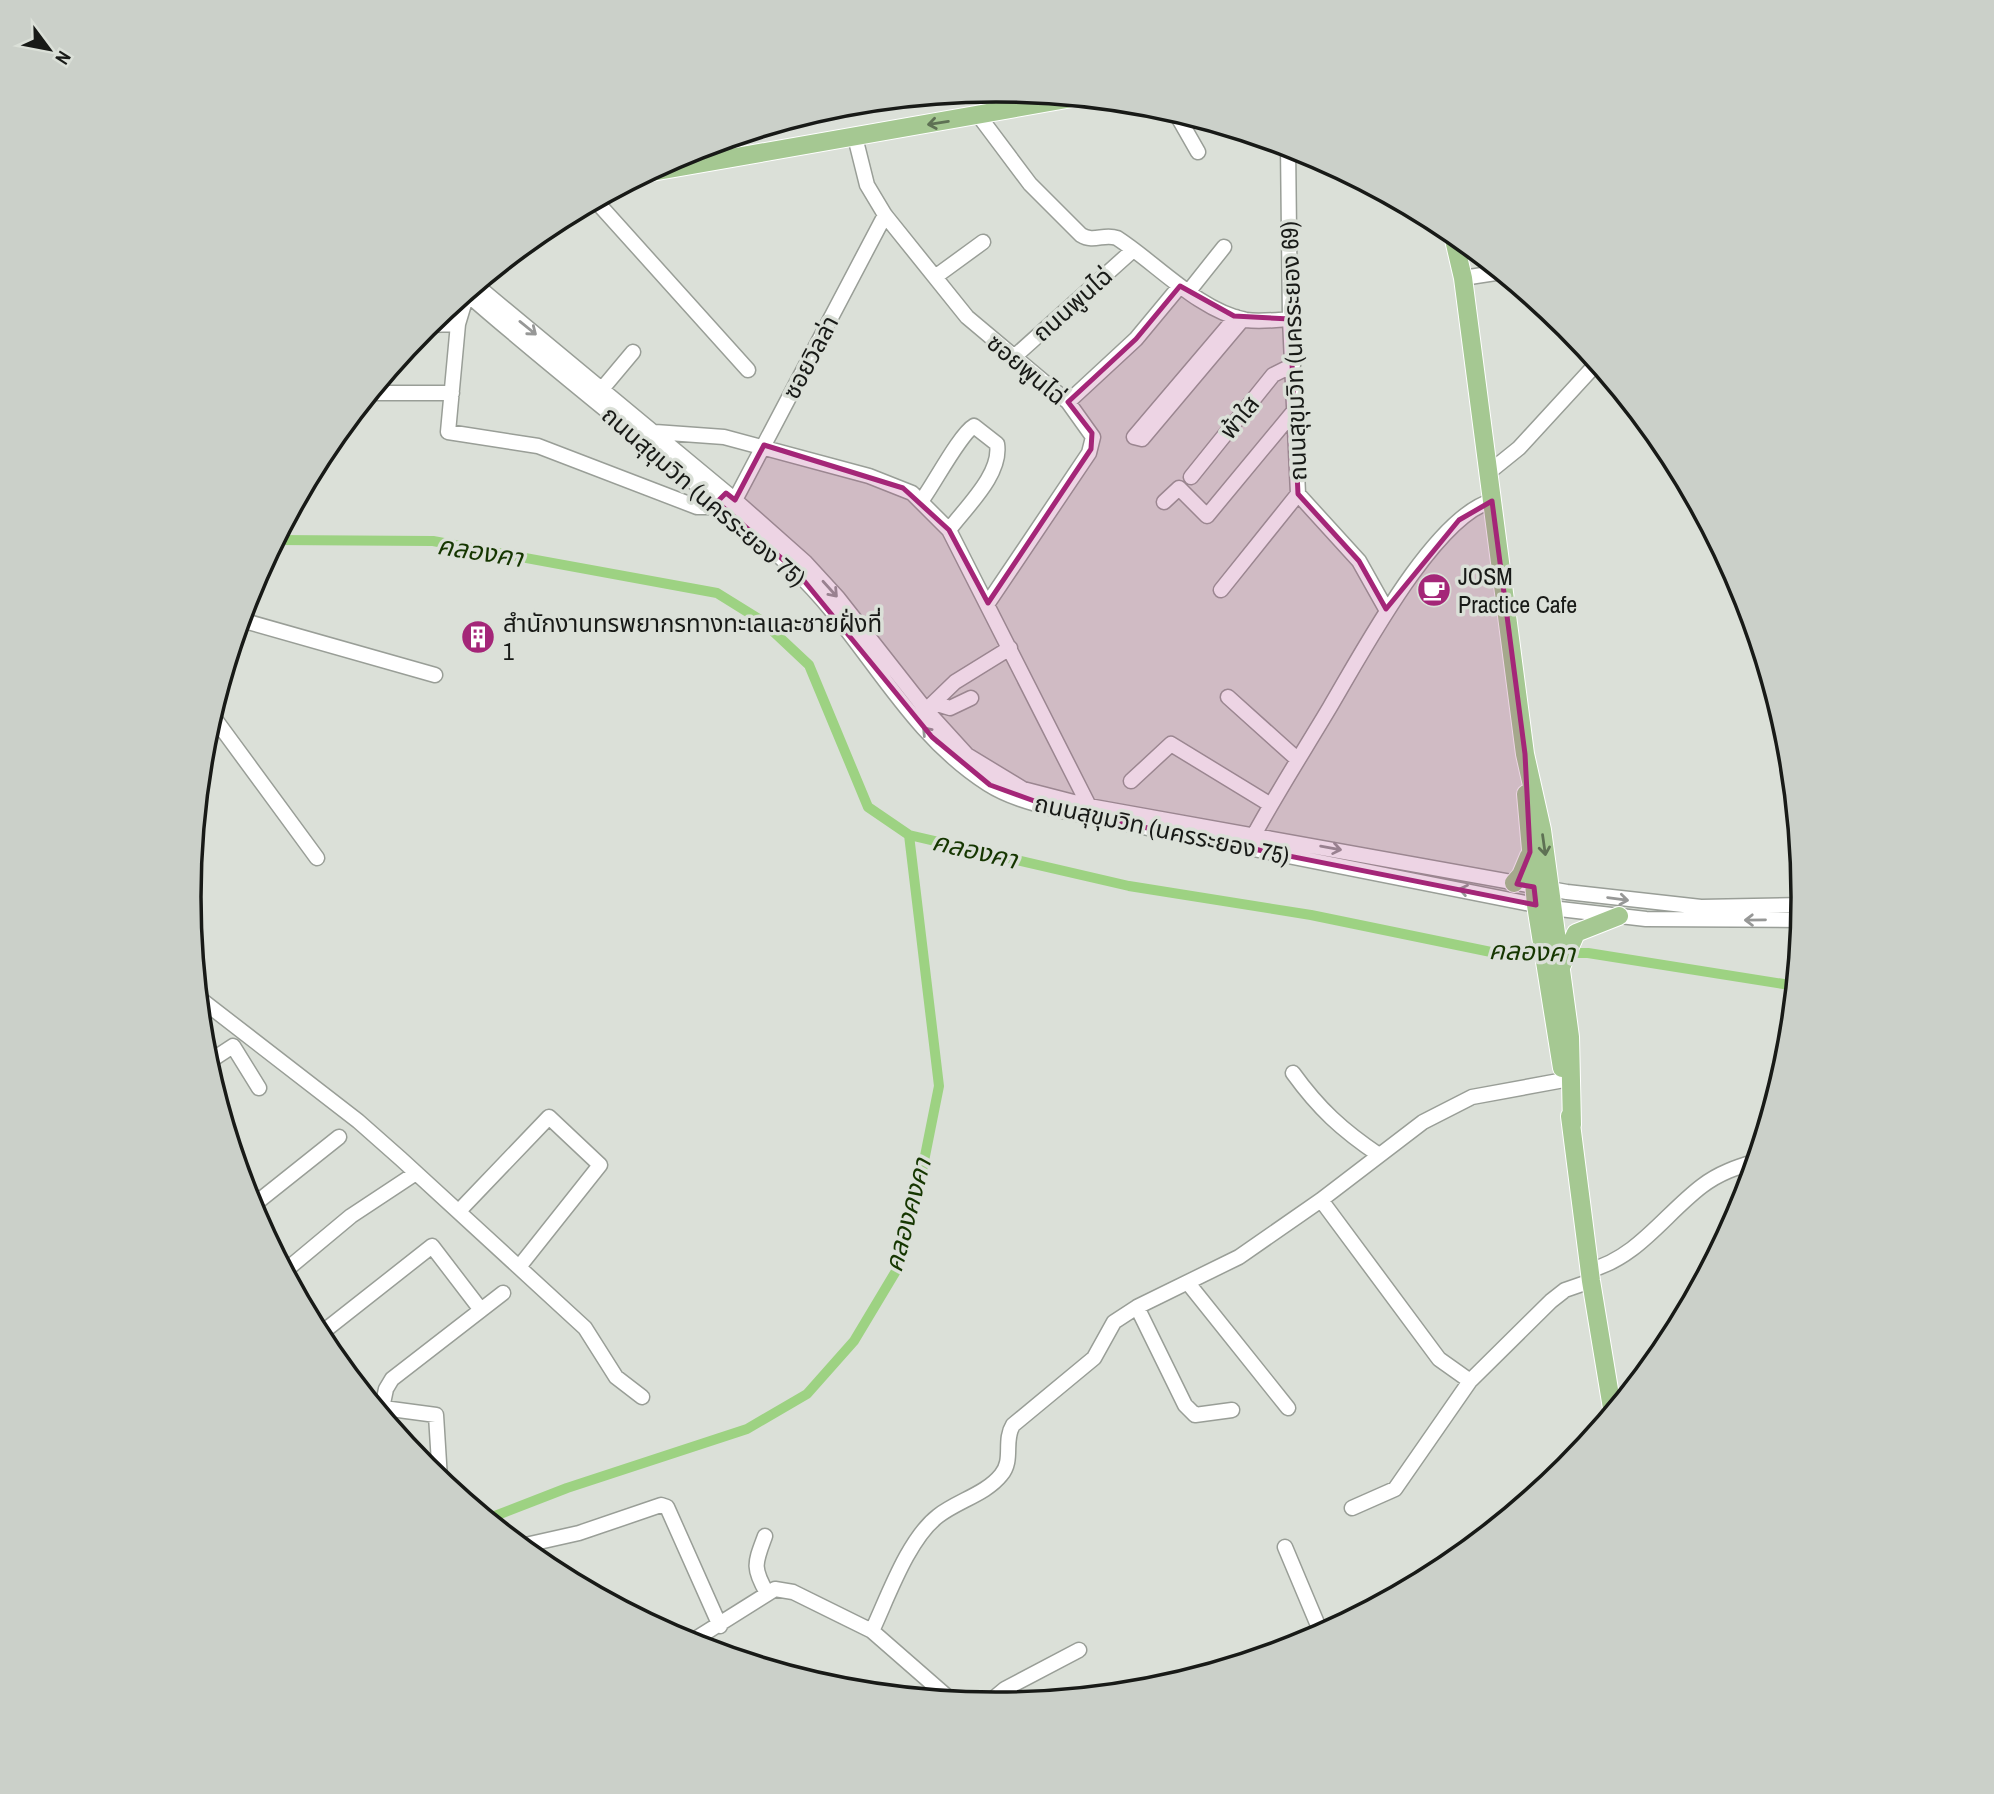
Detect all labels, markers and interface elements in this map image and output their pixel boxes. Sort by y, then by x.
north arrow [14,14,84,84]
text: N [49,46,77,70]
one-way arrow [928,117,950,130]
street label: ถนนสุขุมวิท (นครระยอง 69) [1272,221,1314,481]
street label: ถนนพูนไฉ่ [1025,260,1119,348]
street label: ซอยวิลล่า [775,310,845,404]
one-way arrow [519,320,537,336]
street label: ซอยพูนไฉ่ [981,326,1073,412]
street label: พ้าใส [1212,389,1266,445]
street label: ถนนสุขุมวิท (นครระยอง 75) [595,399,813,593]
water label: คลองคา [435,527,527,575]
place label: JOSM Practice Cafe [1458,560,1577,620]
cafe icon: JOSM Practice Cafe [1415,571,1453,609]
one-way arrow [822,580,838,598]
place label: สำนักงานทรพยากรทางทะเลและชายฝั่งที่ 1 [503,607,882,667]
building icon: สำนักงานทรพยากรทางทะเลและชายฝั่งที่ 1 [459,618,497,656]
one-way arrow [922,726,938,744]
street label: ถนนสุขุมวิท (นครระยอง 75) [1032,786,1292,872]
water label: คลองคา [929,823,1022,877]
one-way arrow [1538,833,1551,856]
one-way arrow [1319,842,1342,855]
one-way arrow [1458,884,1481,898]
one-way arrow [1606,892,1628,905]
one-way arrow [1744,913,1767,927]
water label: คลองคา [1488,932,1577,970]
water label: คลองคงคา [875,1153,939,1276]

